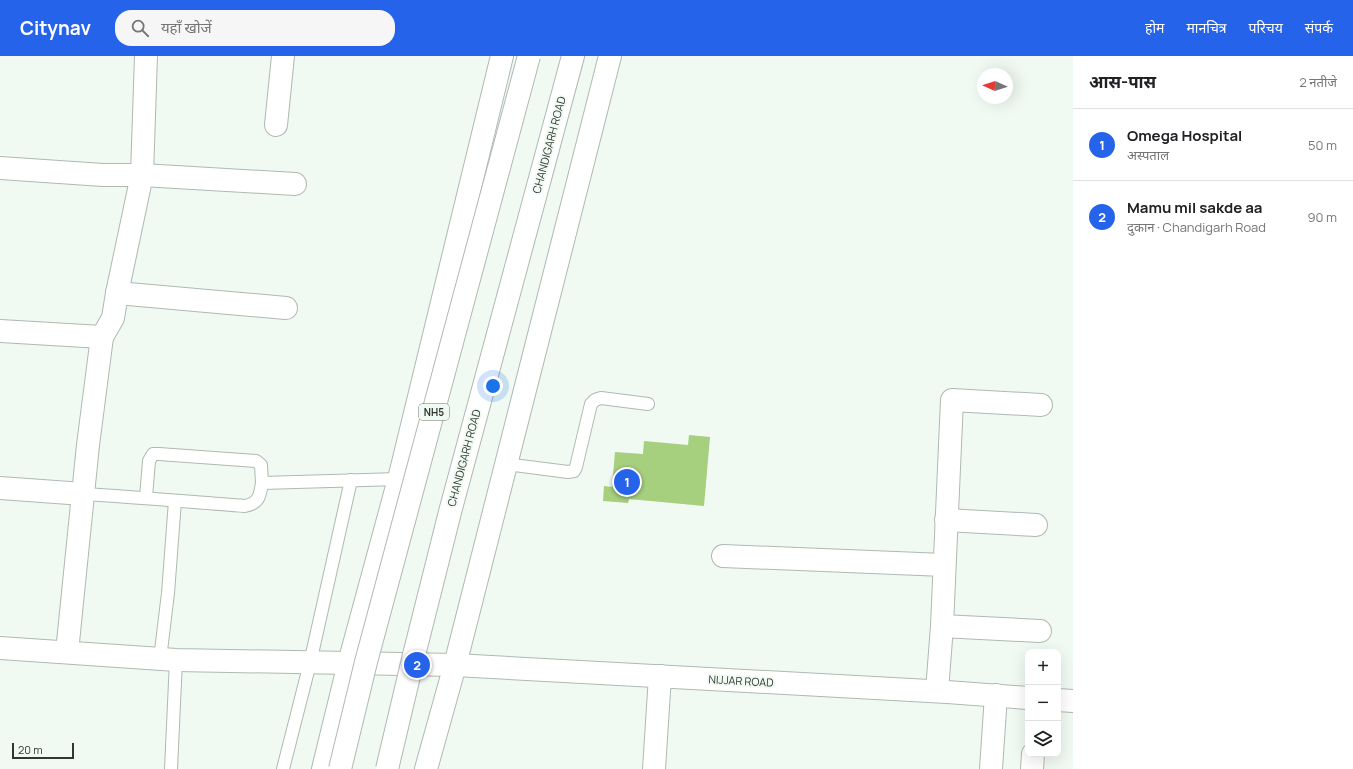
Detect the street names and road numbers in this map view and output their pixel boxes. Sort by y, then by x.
street label: CHANDIGARH ROAD [528,95,569,195]
road number: NH5 [419,404,449,420]
street label: CHANDIGARH ROAD [443,408,484,508]
street label: NIJJAR ROAD [708,671,774,690]

